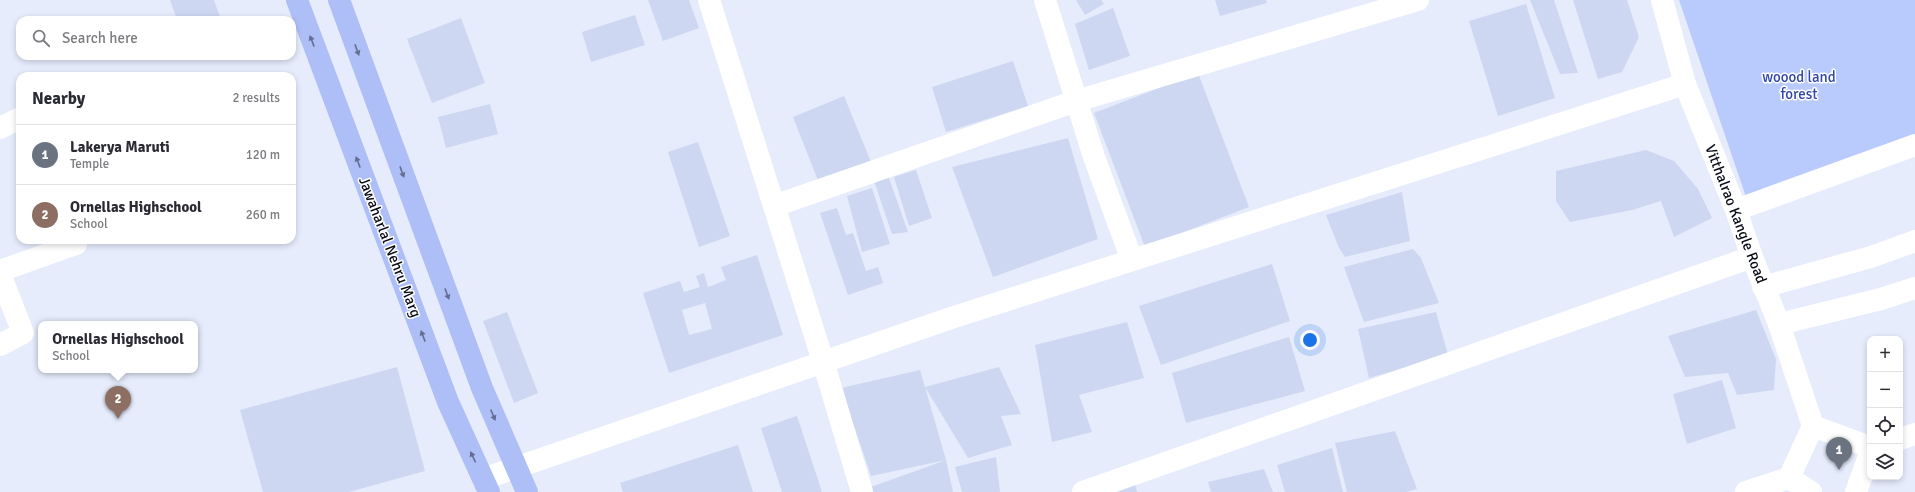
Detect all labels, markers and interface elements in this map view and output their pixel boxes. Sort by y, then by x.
search box [16,16,296,60]
icon: search [30,27,52,49]
text: Search here [62,29,138,47]
one-way arrow [309,34,315,46]
one-way arrow [355,44,361,56]
park label: woood land forest [1762,68,1836,103]
text: Nearby [32,88,85,109]
text: 2 results [232,90,280,106]
text: Lakerya Maruti [70,138,170,156]
street label: Vitthalrao Kangle Road [1701,142,1771,286]
text: 1 [41,147,49,163]
text: 120 m [246,147,280,163]
text: Temple [70,156,109,172]
one-way arrow [354,156,360,168]
one-way arrow [400,166,406,178]
street label: Jawaharlal Nehru Marg [355,174,425,320]
text: Ornellas Highschool [70,198,202,216]
text: 2 [41,207,49,223]
text: 260 m [246,207,280,223]
text: School [70,216,108,232]
one-way arrow [445,288,451,300]
popup [38,321,198,373]
text: Ornellas Highschool [52,330,184,348]
one-way arrow [420,330,426,342]
your location [1300,330,1320,350]
map controls [1867,336,1903,480]
button: + [1867,336,1903,372]
text: School [52,348,90,364]
button: − [1867,372,1903,408]
pin: 2 [105,386,131,419]
button: locate [1867,408,1903,444]
one-way arrow [491,410,497,422]
pin: 1 [1826,437,1852,470]
button: layers [1867,444,1903,480]
one-way arrow [470,451,476,462]

